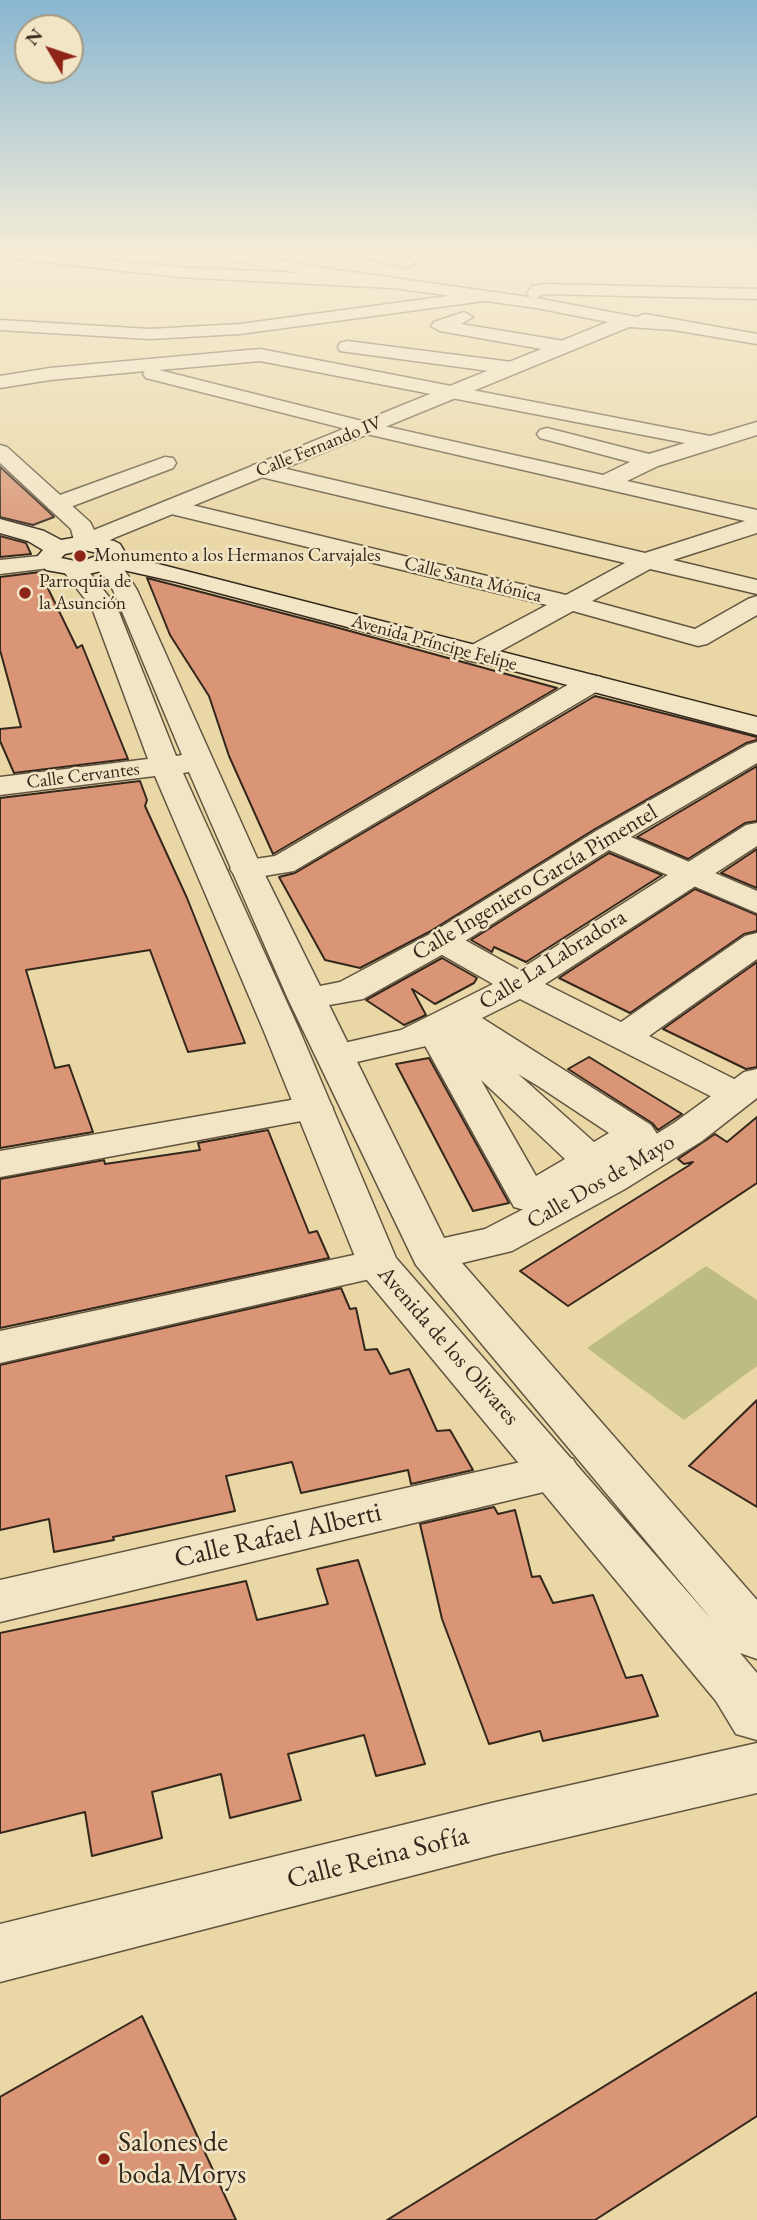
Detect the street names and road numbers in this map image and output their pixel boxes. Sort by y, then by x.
street label: Calle Fernando IV [253,411,385,483]
street label: Calle Santa Mónica [402,552,544,608]
street label: Avenida Príncipe Felipe [349,610,519,676]
street label: Calle Cervantes [25,758,141,794]
street label: Calle Ingeniero García Pimentel [407,799,663,967]
street label: Calle La Labradora [474,904,632,1016]
street label: Calle Dos de Mayo [522,1129,680,1235]
street label: Avenida de los Olivares [371,1261,525,1431]
street label: Calle Rafael Alberti [171,1496,385,1576]
street label: Calle Reina Sofía [284,1819,472,1897]

